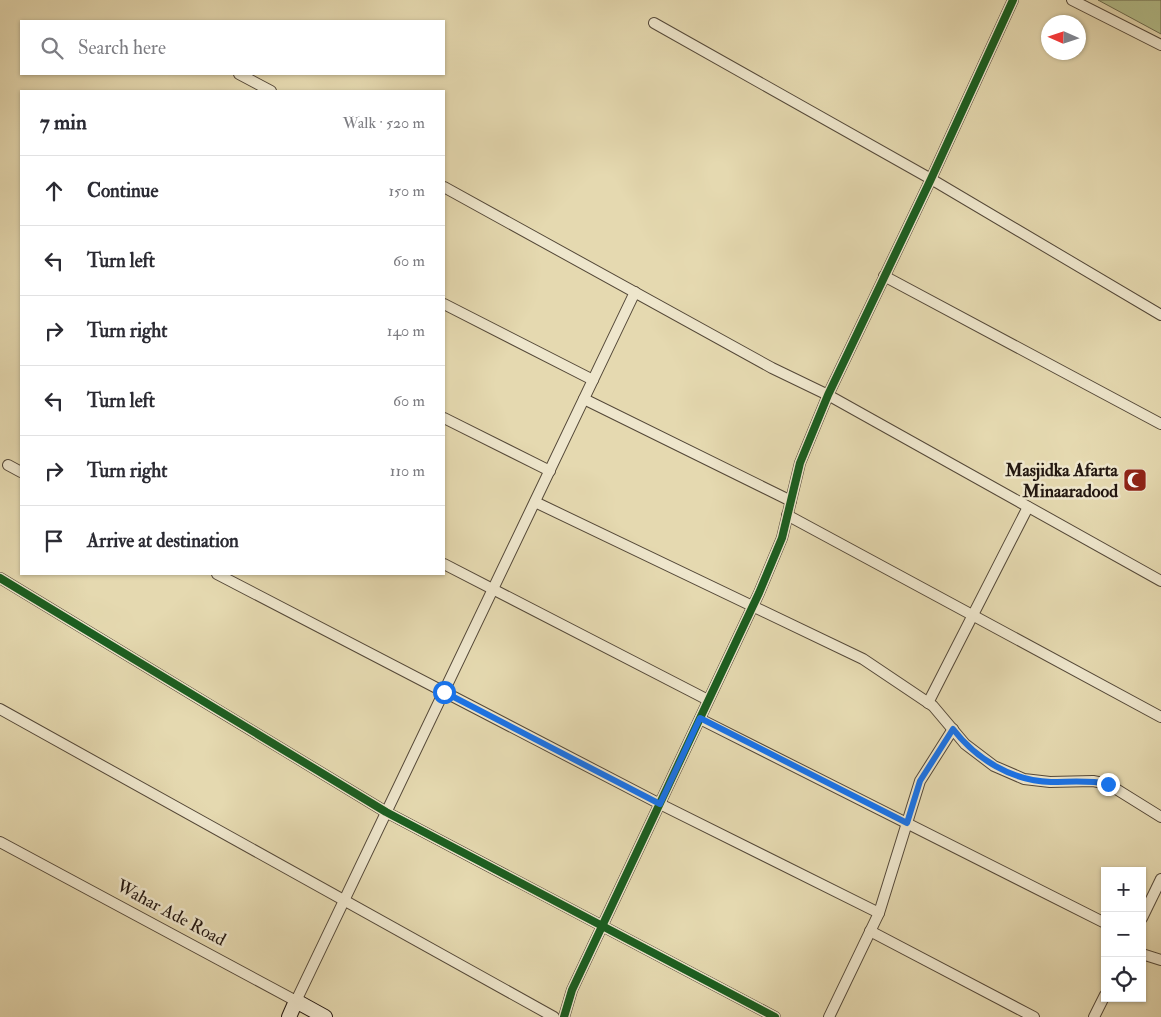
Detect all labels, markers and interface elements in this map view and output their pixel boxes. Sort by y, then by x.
north arrow [1041,15,1086,60]
search box [20,20,445,75]
icon: search [38,34,66,62]
text: Search here [78,36,166,60]
text: 7 min [40,109,87,136]
text: Walk · 520 m [343,113,425,133]
icon: ahead [40,177,68,205]
text: Continue [87,179,158,203]
text: 150 m [388,181,425,201]
icon: left [40,247,68,275]
text: Turn left [87,249,155,273]
text: 60 m [393,251,425,271]
icon: right [40,317,68,345]
text: Turn right [87,319,167,343]
text: 140 m [387,321,425,341]
icon: left [40,387,68,415]
text: Turn left [87,389,155,413]
text: 60 m [393,391,425,411]
icon: right [40,457,68,485]
text: Turn right [87,459,167,483]
place label: Masjidka Afarta Minaaradood [1004,459,1119,503]
text: 110 m [390,461,425,481]
mosque icon: Masjidka Afarta Minaaradood [1122,467,1148,493]
icon: arrive [40,527,68,555]
text: Arrive at destination [87,529,239,553]
route start [433,681,456,704]
route end [1097,773,1120,796]
map controls [1101,867,1146,1002]
button: + [1101,867,1146,912]
street label: Wahar Ade Road [111,874,230,952]
button: − [1101,912,1146,957]
button: locate [1101,957,1146,1002]

